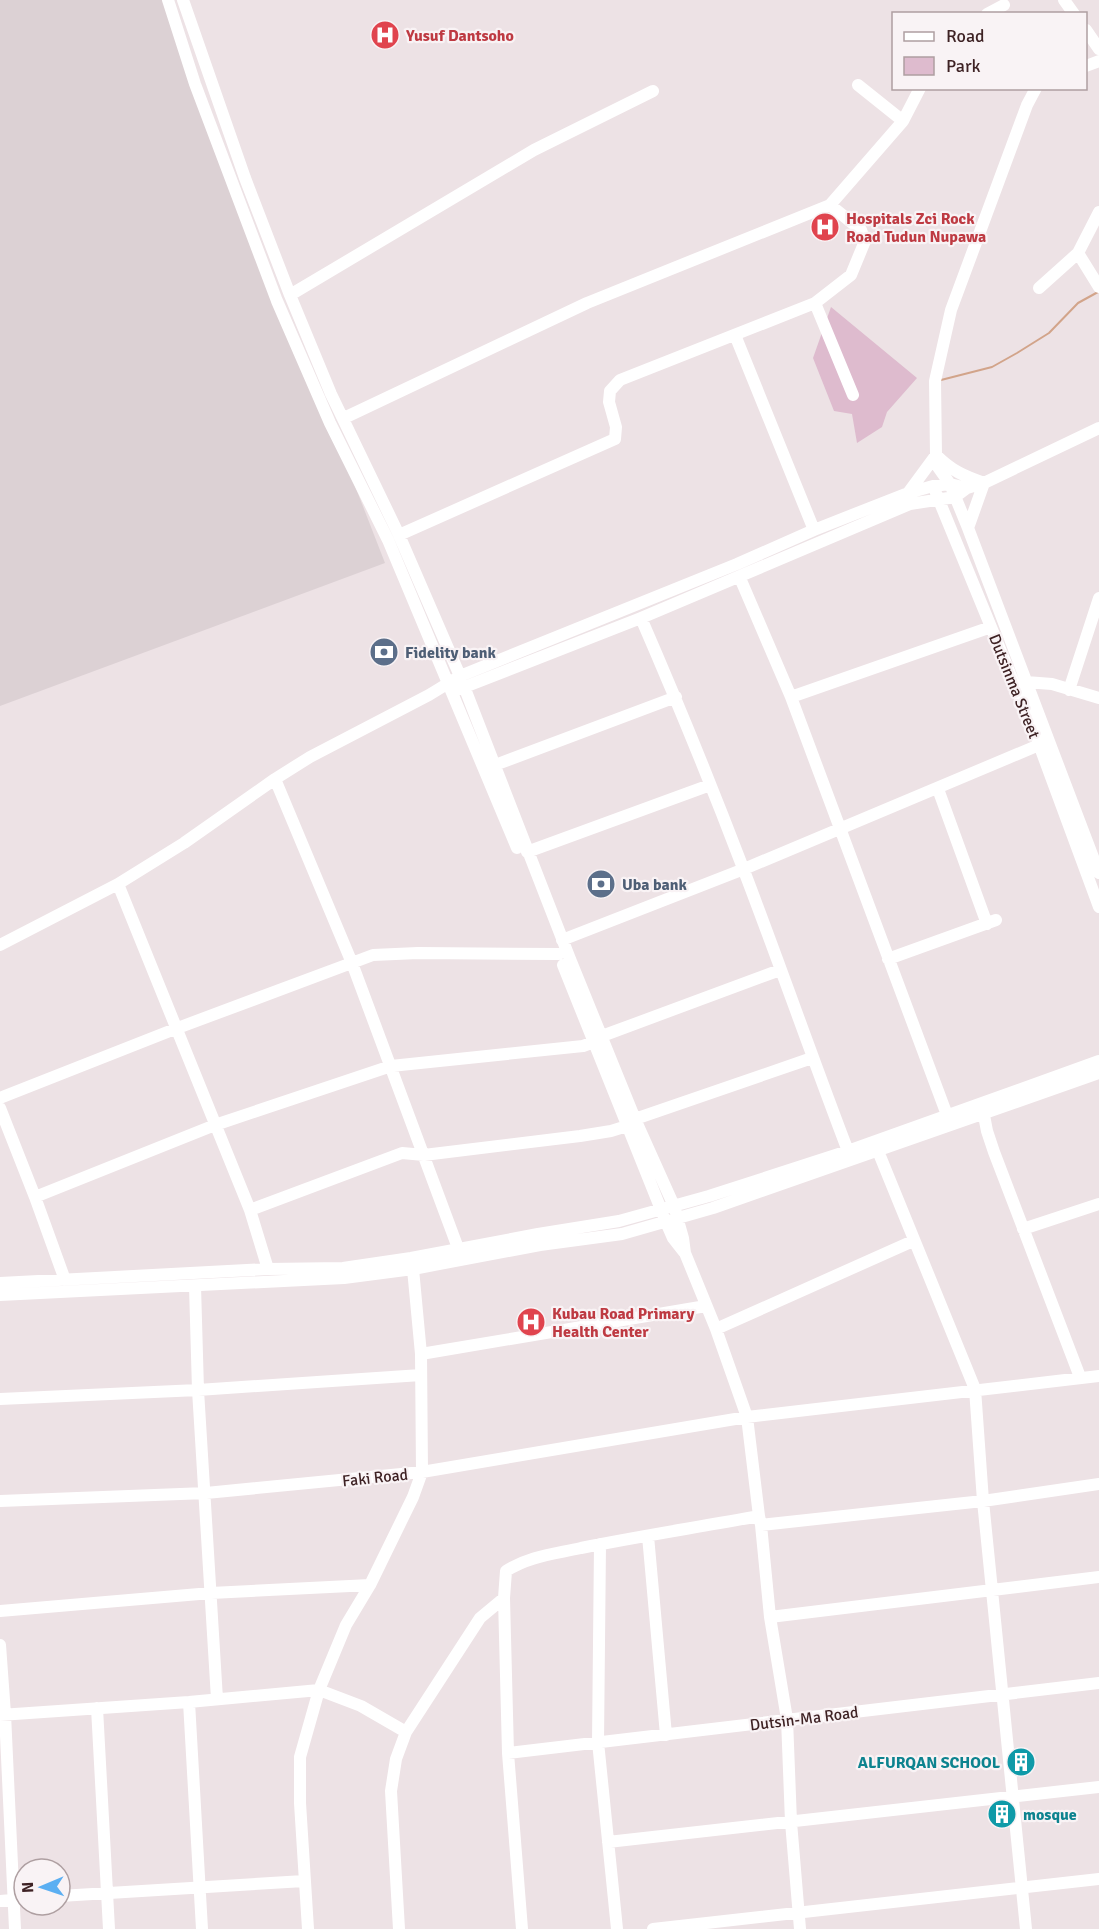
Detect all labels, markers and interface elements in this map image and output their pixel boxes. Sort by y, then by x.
legend [892,12,1087,90]
hospital icon: Yusuf Dantsoho [369,19,401,51]
text: Road [946,25,985,47]
place label: Yusuf Dantsoho [405,26,514,46]
text: Park [946,55,981,77]
place label: Hospitals Zci Rock Road Tudun Nupawa [846,209,986,247]
hospital icon: Hospitals Zci Rock Road Tudun Nupawa [809,211,841,243]
street label: Dutsinma Street [984,631,1044,742]
bank icon: Fidelity bank [368,636,400,668]
place label: Fidelity bank [405,643,497,663]
bank icon: Uba bank [585,868,617,900]
place label: Uba bank [622,875,688,895]
place label: Kubau Road Primary Health Center [552,1304,694,1342]
hospital icon: Kubau Road Primary Health Center [515,1306,547,1338]
street label: Faki Road [341,1465,409,1491]
street label: Dutsin-Ma Road [749,1702,860,1736]
building icon: ALFURQAN SCHOOL [1005,1746,1037,1778]
place label: ALFURQAN SCHOOL [858,1753,1001,1773]
building icon: mosque [986,1798,1018,1830]
place label: mosque [1023,1805,1077,1825]
north arrow [12,1857,72,1917]
text: N [18,1882,38,1893]

